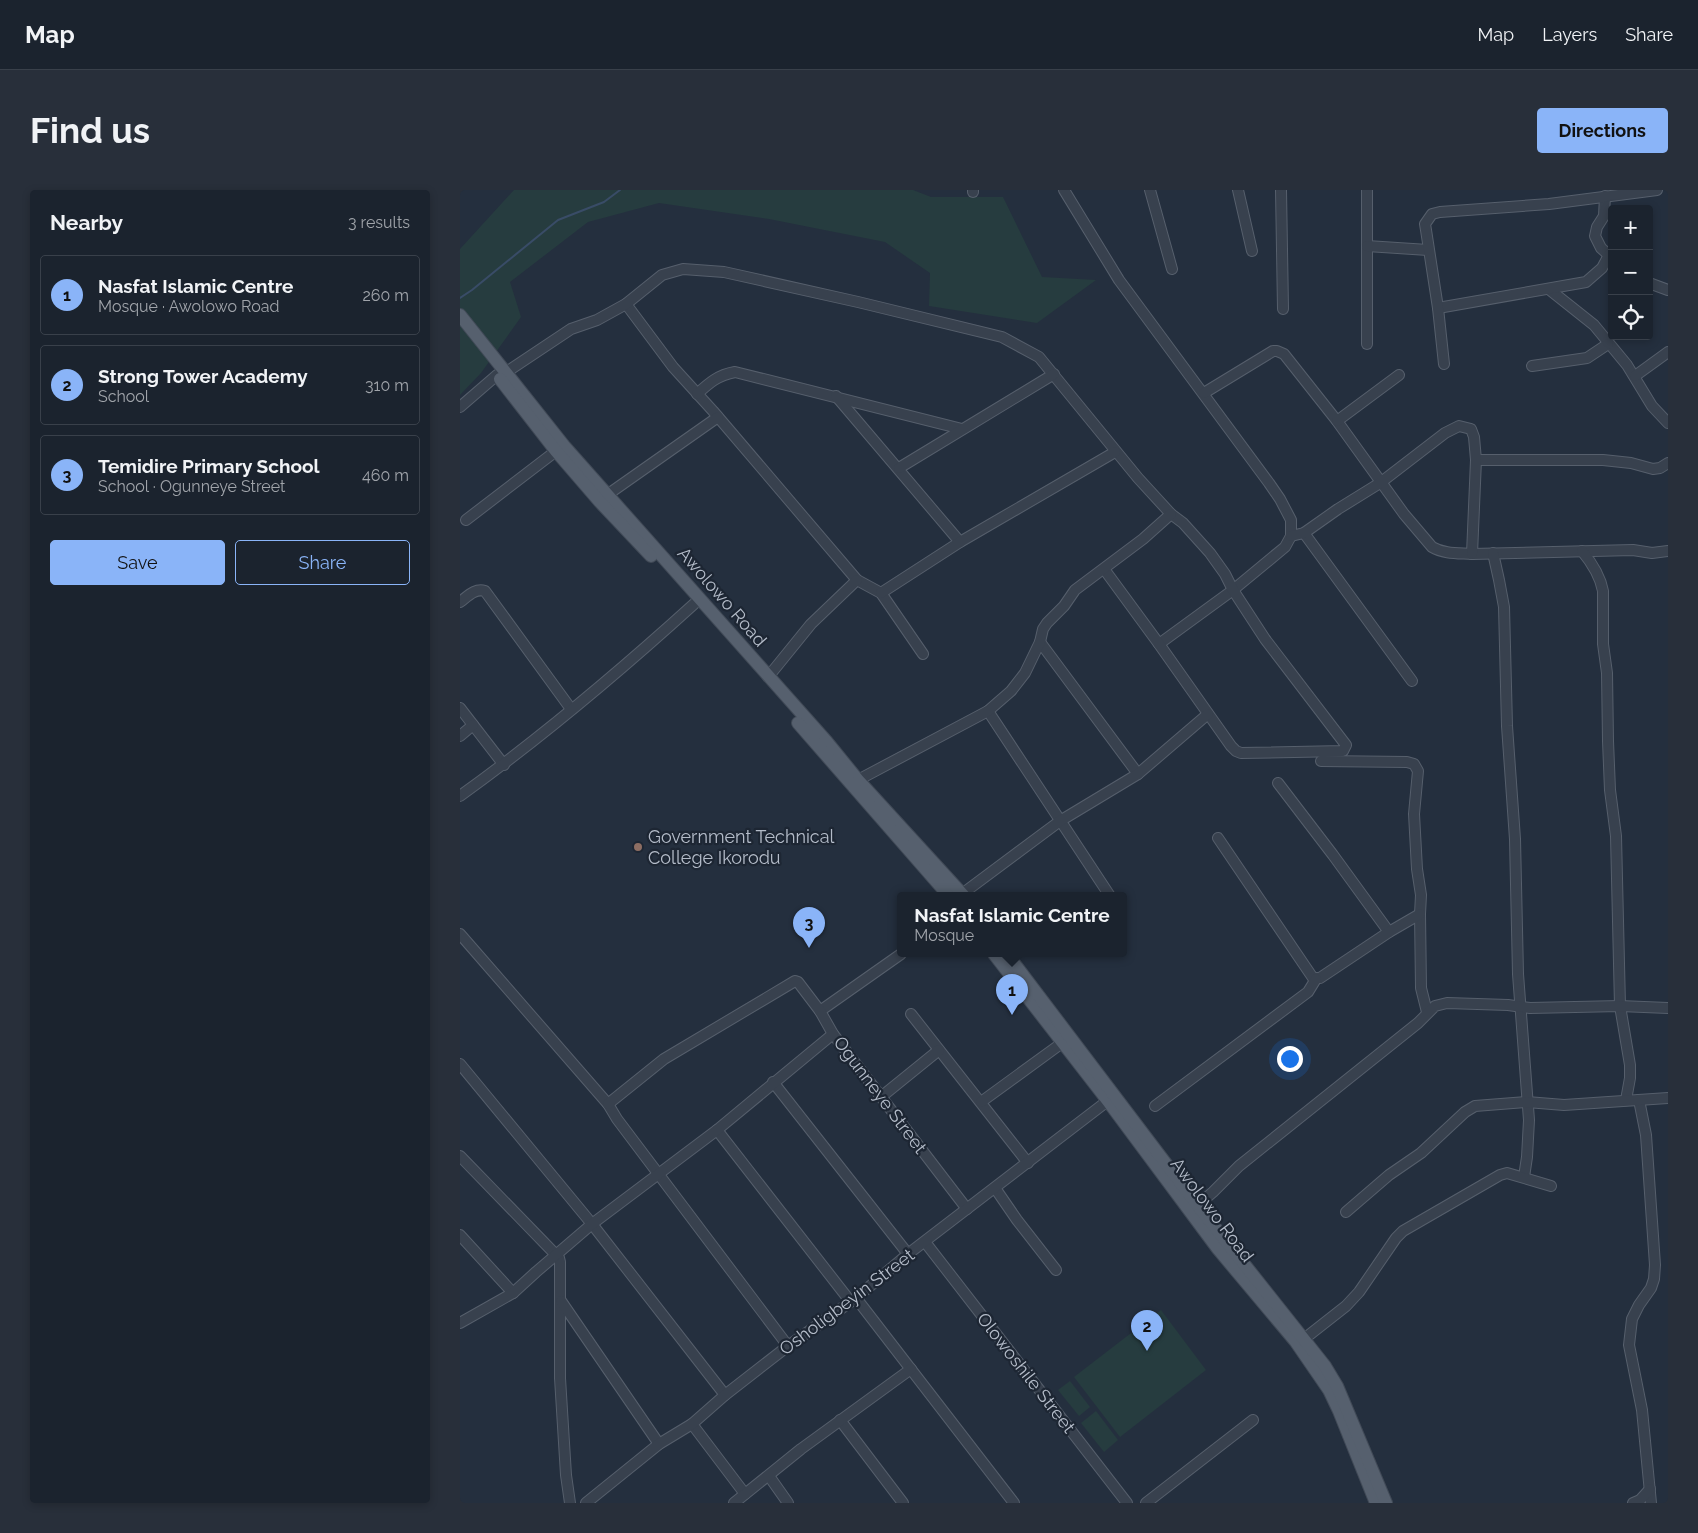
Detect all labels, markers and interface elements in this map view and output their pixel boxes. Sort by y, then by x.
text: Map [25,20,75,49]
text: Map [1478,24,1514,45]
text: Layers [1542,24,1597,45]
text: Share [1625,24,1673,45]
button: Directions [1537,108,1668,153]
text: Find us [30,110,150,151]
map controls [1608,205,1653,340]
button: + [1608,205,1653,250]
text: Nearby [50,210,123,235]
text: 3 results [348,213,410,232]
button: − [1608,250,1653,295]
text: Nasfat Islamic Centre [98,275,293,297]
text: 1 [63,286,71,305]
text: 260 m [362,286,409,305]
button: locate [1608,295,1653,340]
text: Mosque · Awolowo Road [98,297,279,316]
text: Strong Tower Academy [98,365,308,387]
text: 2 [62,376,72,395]
text: 310 m [365,376,409,395]
text: School [98,387,149,406]
text: Temidire Primary School [98,455,319,477]
text: 3 [63,466,71,485]
text: 460 m [362,466,409,485]
text: School · Ogunneye Street [98,477,285,496]
button: Save [50,540,225,585]
button: Share [235,540,410,585]
street label: Awolowo Road [674,543,771,651]
place label: Government Technical College Ikorodu [648,826,835,868]
marker: Government Technical College Ikorodu [632,841,644,853]
popup [897,892,1127,957]
text: Nasfat Islamic Centre [914,904,1110,926]
pin: 3 [793,907,825,948]
text: Mosque [914,926,974,945]
pin: 1 [996,974,1028,1015]
street label: Ogunneye Street [830,1032,931,1157]
your location [1277,1046,1303,1072]
street label: Awolowo Road [1167,1154,1258,1266]
street label: Osholigbeyin Street [775,1244,918,1359]
street label: Olowoshile Street [973,1308,1080,1437]
pin: 2 [1131,1310,1163,1351]

